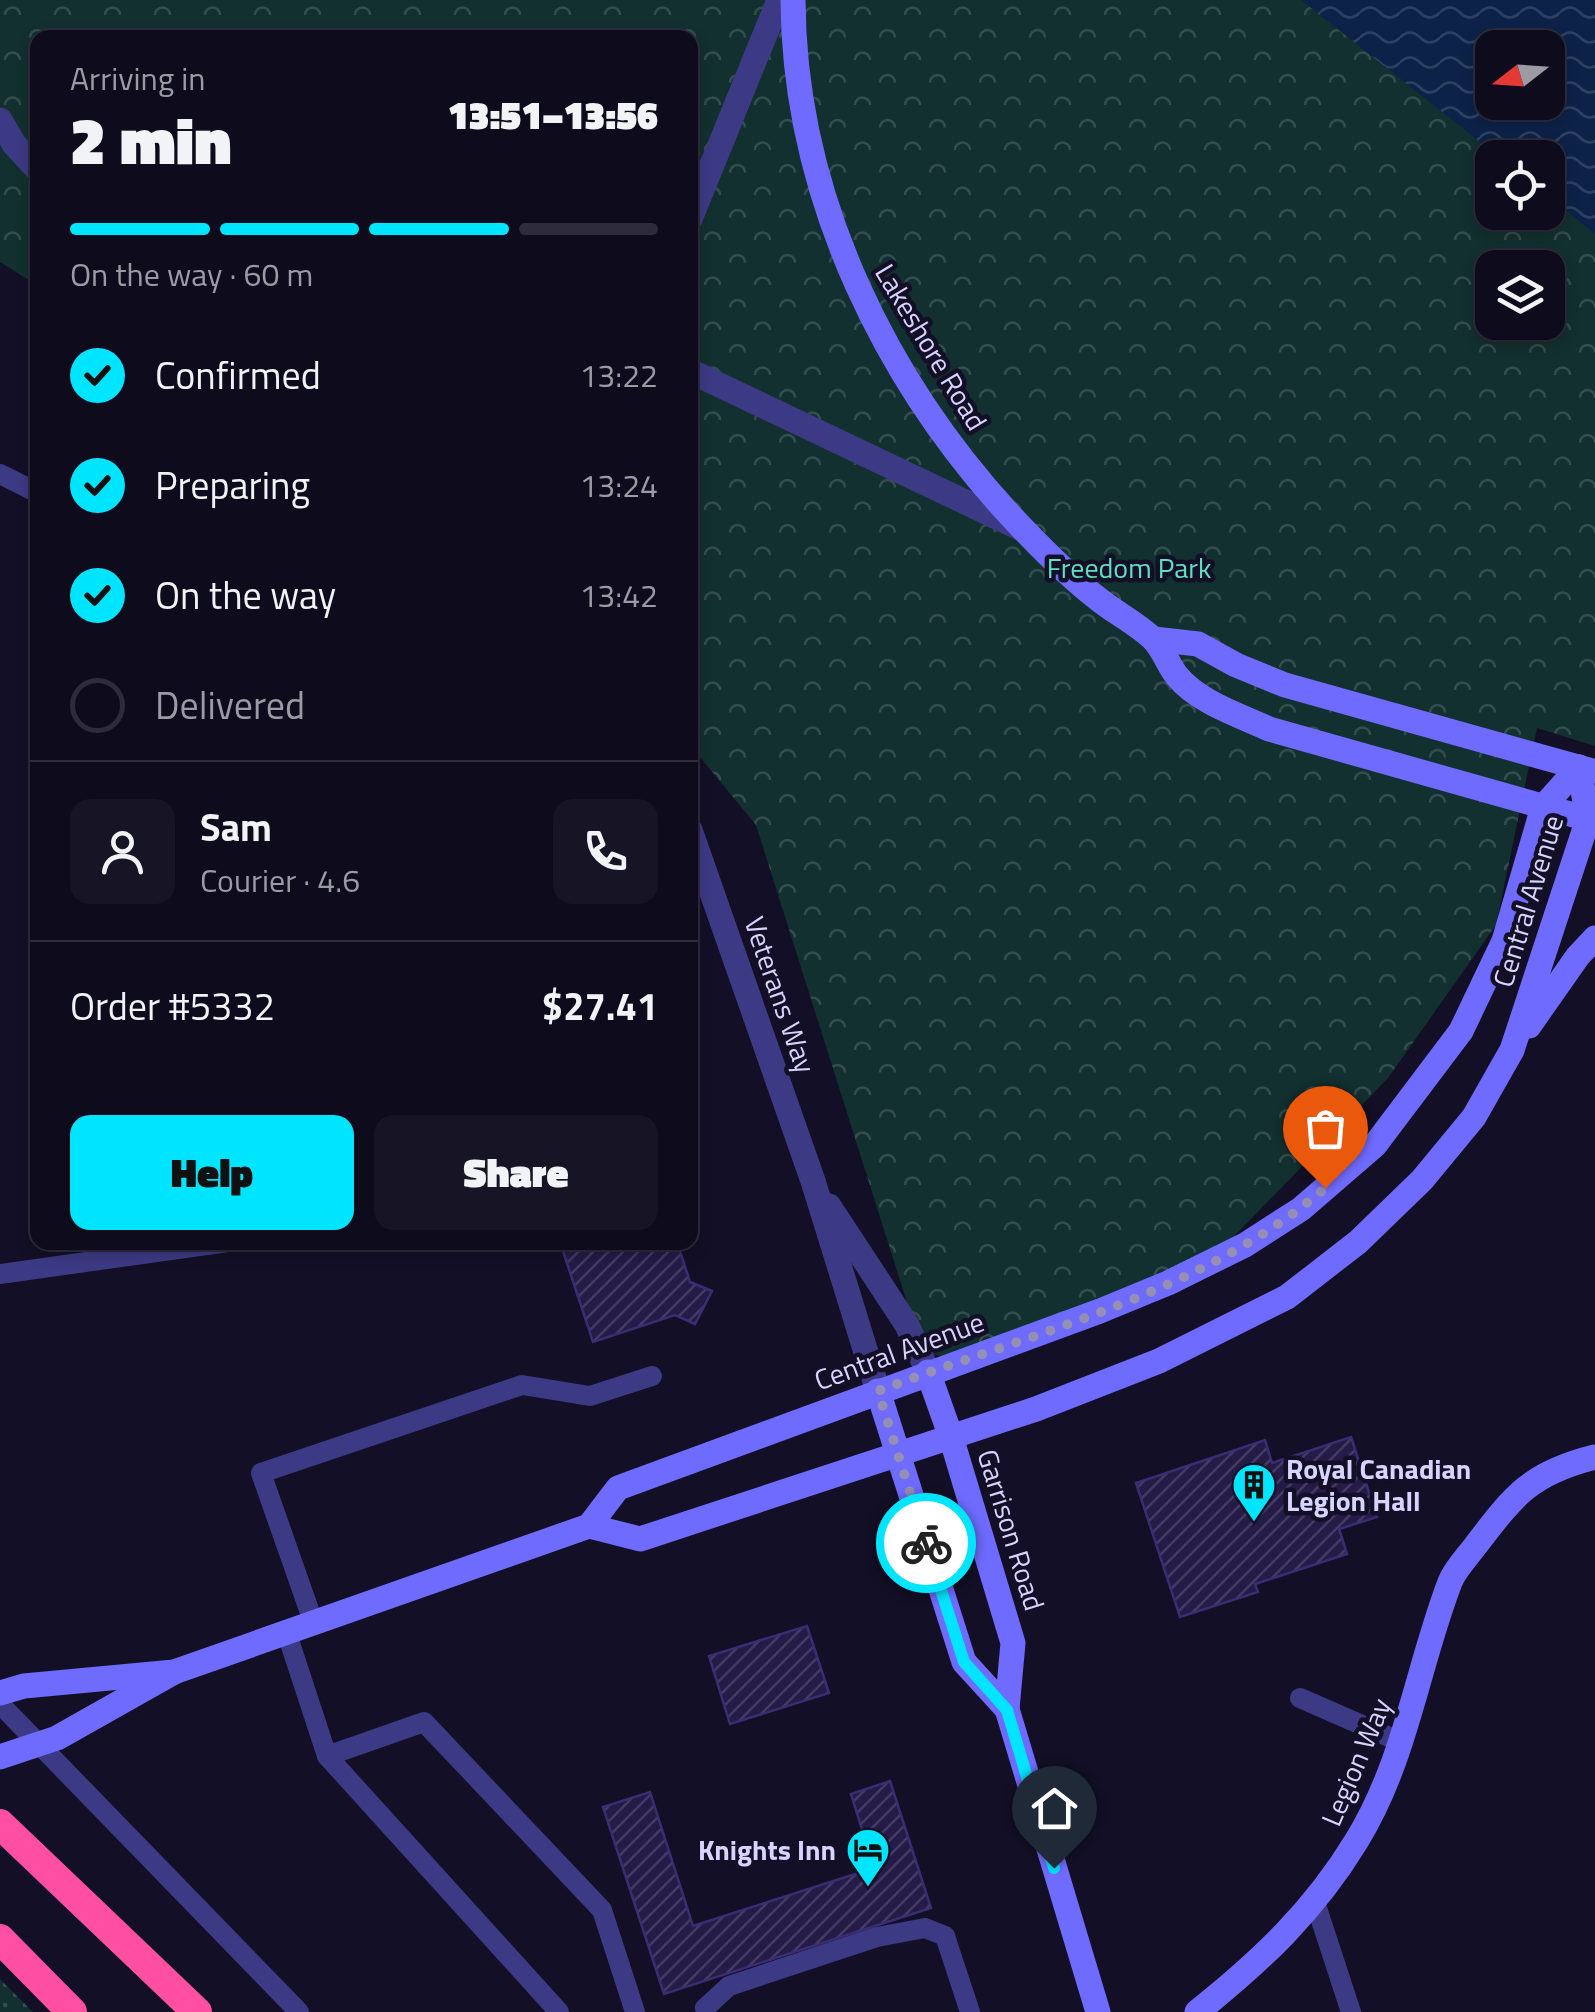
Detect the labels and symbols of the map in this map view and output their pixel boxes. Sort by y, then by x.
north arrow [1475,30,1565,120]
street label: Lakeshore Road [865,255,998,438]
park label: Freedom Park [1047,546,1211,589]
street label: Central Avenue [1481,810,1574,992]
street label: Veterans Way [734,911,827,1079]
pin [1283,1086,1368,1189]
street label: Central Avenue [808,1300,990,1401]
street label: Garrison Road [967,1444,1056,1616]
place label: Royal Canadian Legion Hall [1286,1447,1471,1522]
building icon: Royal Canadian Legion Hall [1231,1462,1277,1523]
courier [876,1493,976,1593]
street label: Legion Way [1309,1691,1402,1833]
pin [1012,1766,1097,1869]
hotel icon: Knights Inn [845,1827,891,1888]
place label: Knights Inn [698,1828,836,1871]

